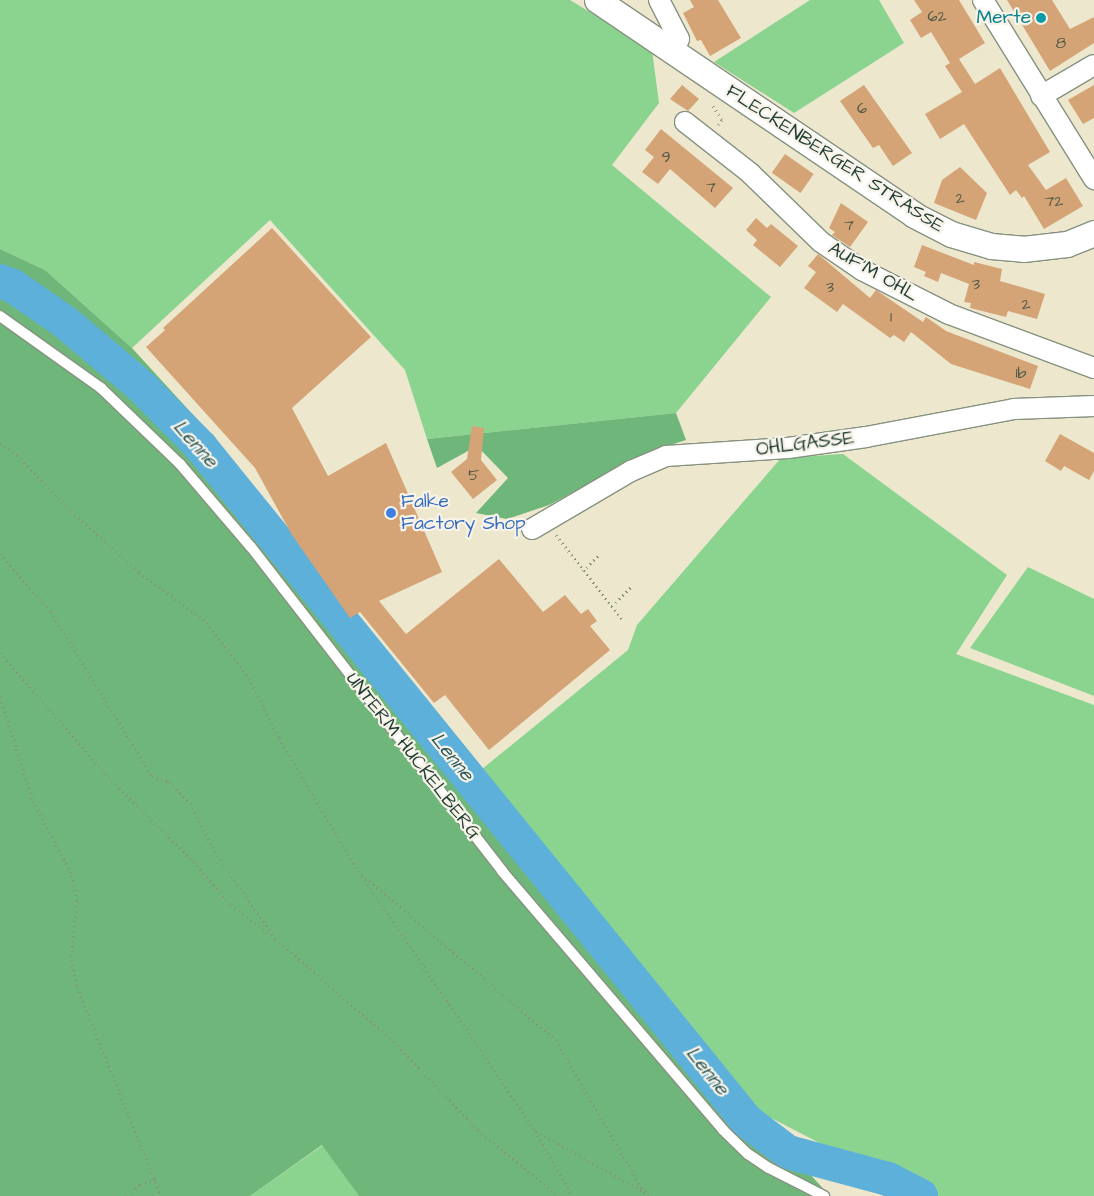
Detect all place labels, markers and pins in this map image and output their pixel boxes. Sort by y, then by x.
place label: Merte [977,7,1031,29]
marker: Merte [1035,12,1047,24]
place label: Falke Factory Shop [401,491,526,535]
marker: Falke Factory Shop [385,507,397,519]

